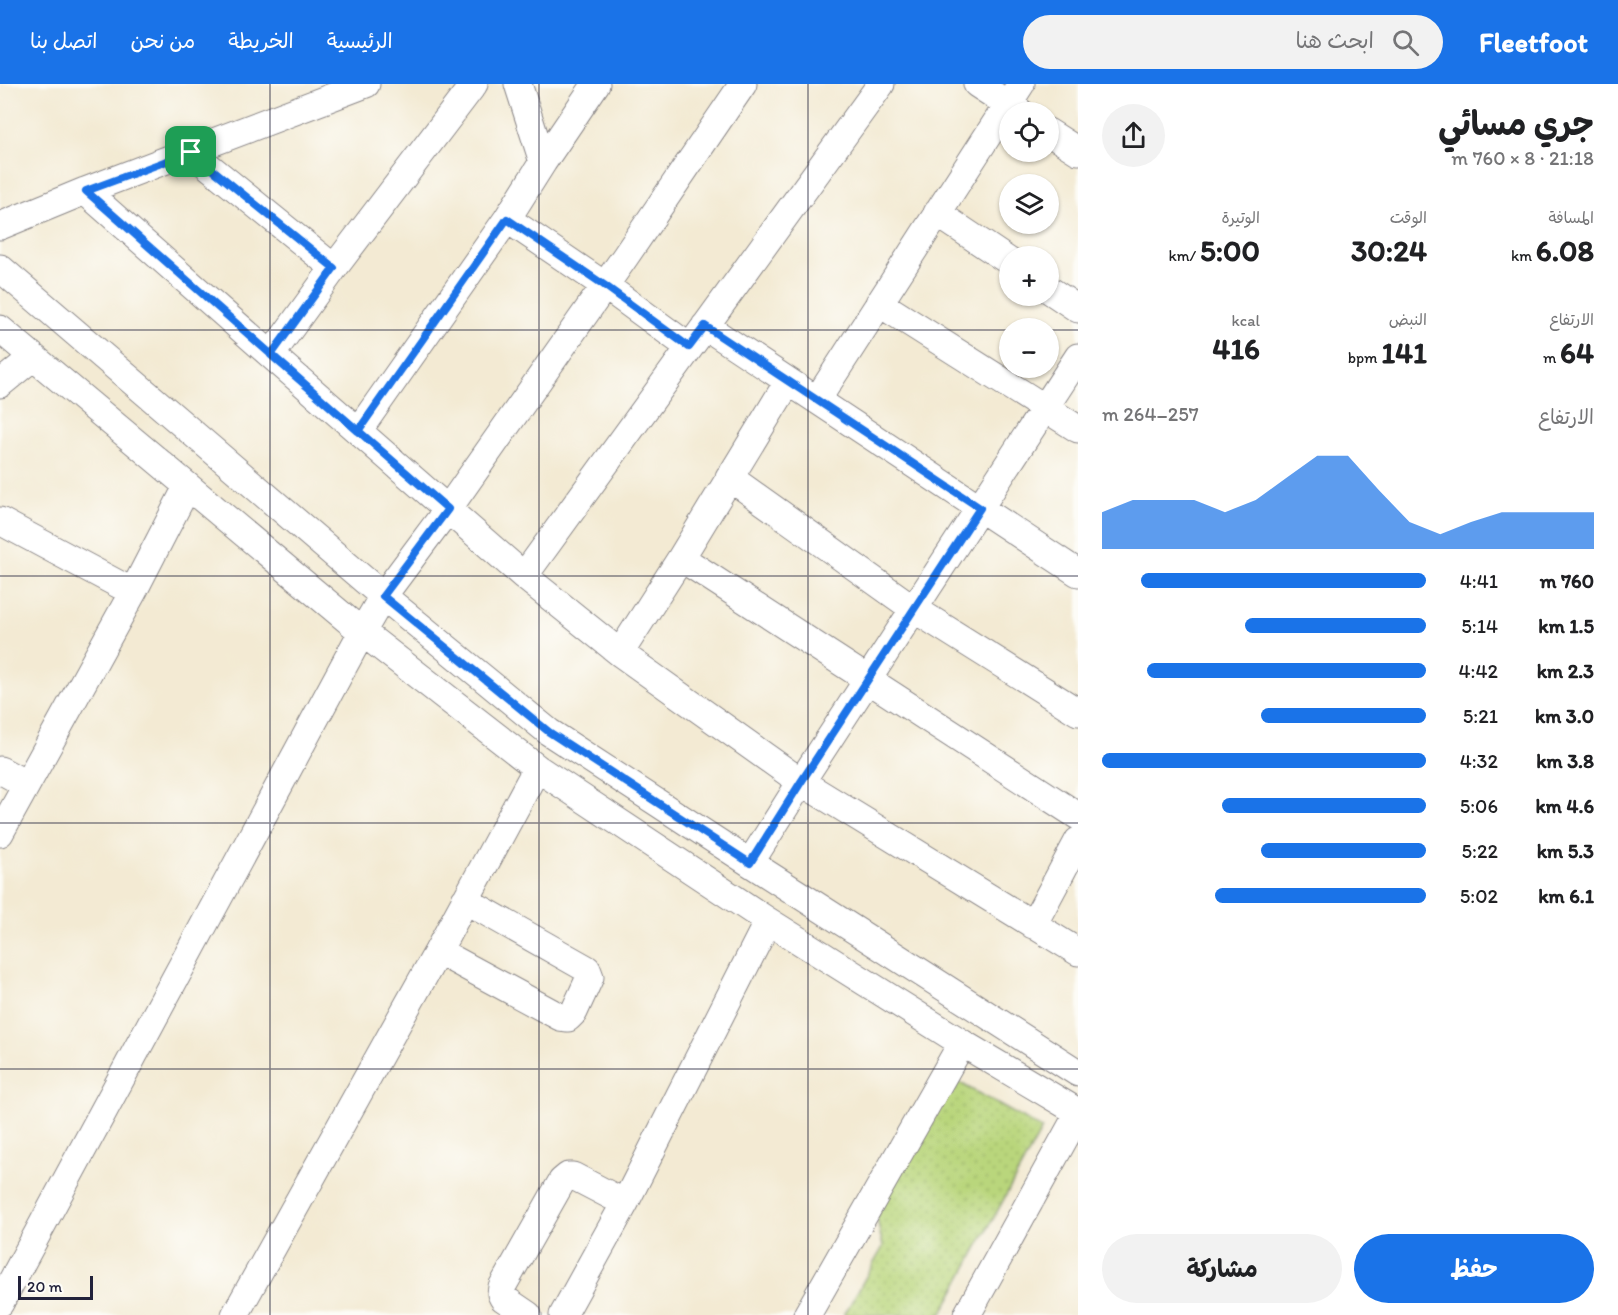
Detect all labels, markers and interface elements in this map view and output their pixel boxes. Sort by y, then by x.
search box [1023,15,1443,69]
text: Fleetfoot [1479,25,1588,59]
icon: search [1389,26,1422,59]
text: ابحث هنا [1296,27,1374,54]
text: اتصل بنا [30,28,98,53]
text: من نحن [131,28,195,53]
text: الخريطة [228,28,294,53]
text: الرئيسية [327,28,393,53]
map controls [999,102,1059,378]
button: locate [999,102,1059,162]
button: share [1102,104,1165,167]
text: جري مسائي [1438,104,1594,143]
pin [165,126,216,177]
icon: arrive [174,135,207,168]
text: 21:18 · 8 × 760 m [1451,146,1594,170]
button: layers [999,174,1059,234]
text: الوتيرة [1221,208,1260,227]
text: الوقت [1390,208,1427,227]
text: المسافة [1548,208,1594,227]
text: 5:00 [1200,232,1260,269]
text: 30:24 [1351,232,1427,269]
text: 6.08 [1536,232,1594,269]
button: + [999,246,1059,306]
text: /km [1168,246,1200,265]
text: km [1511,246,1536,265]
text: النبض [1389,310,1427,329]
text: الارتفاع [1549,310,1594,329]
text: kcal [1232,311,1260,330]
button: − [999,318,1059,378]
text: 416 [1212,330,1260,367]
text: 141 [1381,334,1427,371]
text: 64 [1560,334,1594,371]
text: bpm [1348,348,1381,367]
text: m [1543,348,1560,367]
text: 257–264 m [1102,402,1199,426]
text: الارتفاع [1538,405,1594,429]
text: 4:41 [1460,569,1498,593]
text: 760 m [1540,569,1594,593]
text: 5:14 [1461,614,1498,638]
text: 1.5 km [1538,614,1594,638]
text: 4:42 [1459,659,1498,683]
text: 2.3 km [1537,659,1594,683]
text: 5:21 [1463,704,1498,728]
text: 3.0 km [1535,704,1594,728]
text: 4:32 [1460,749,1498,773]
text: 3.8 km [1536,749,1594,773]
text: 5:06 [1460,794,1498,818]
text: 4.6 km [1536,794,1594,818]
text: 5:22 [1462,839,1498,863]
text: 5.3 km [1537,839,1594,863]
text: 5:02 [1460,884,1498,908]
text: 6.1 km [1538,884,1594,908]
button: مشاركة [1102,1234,1342,1303]
button: حفظ [1354,1234,1594,1303]
scale bar [18,1273,93,1300]
text: 20 m [27,1277,62,1296]

